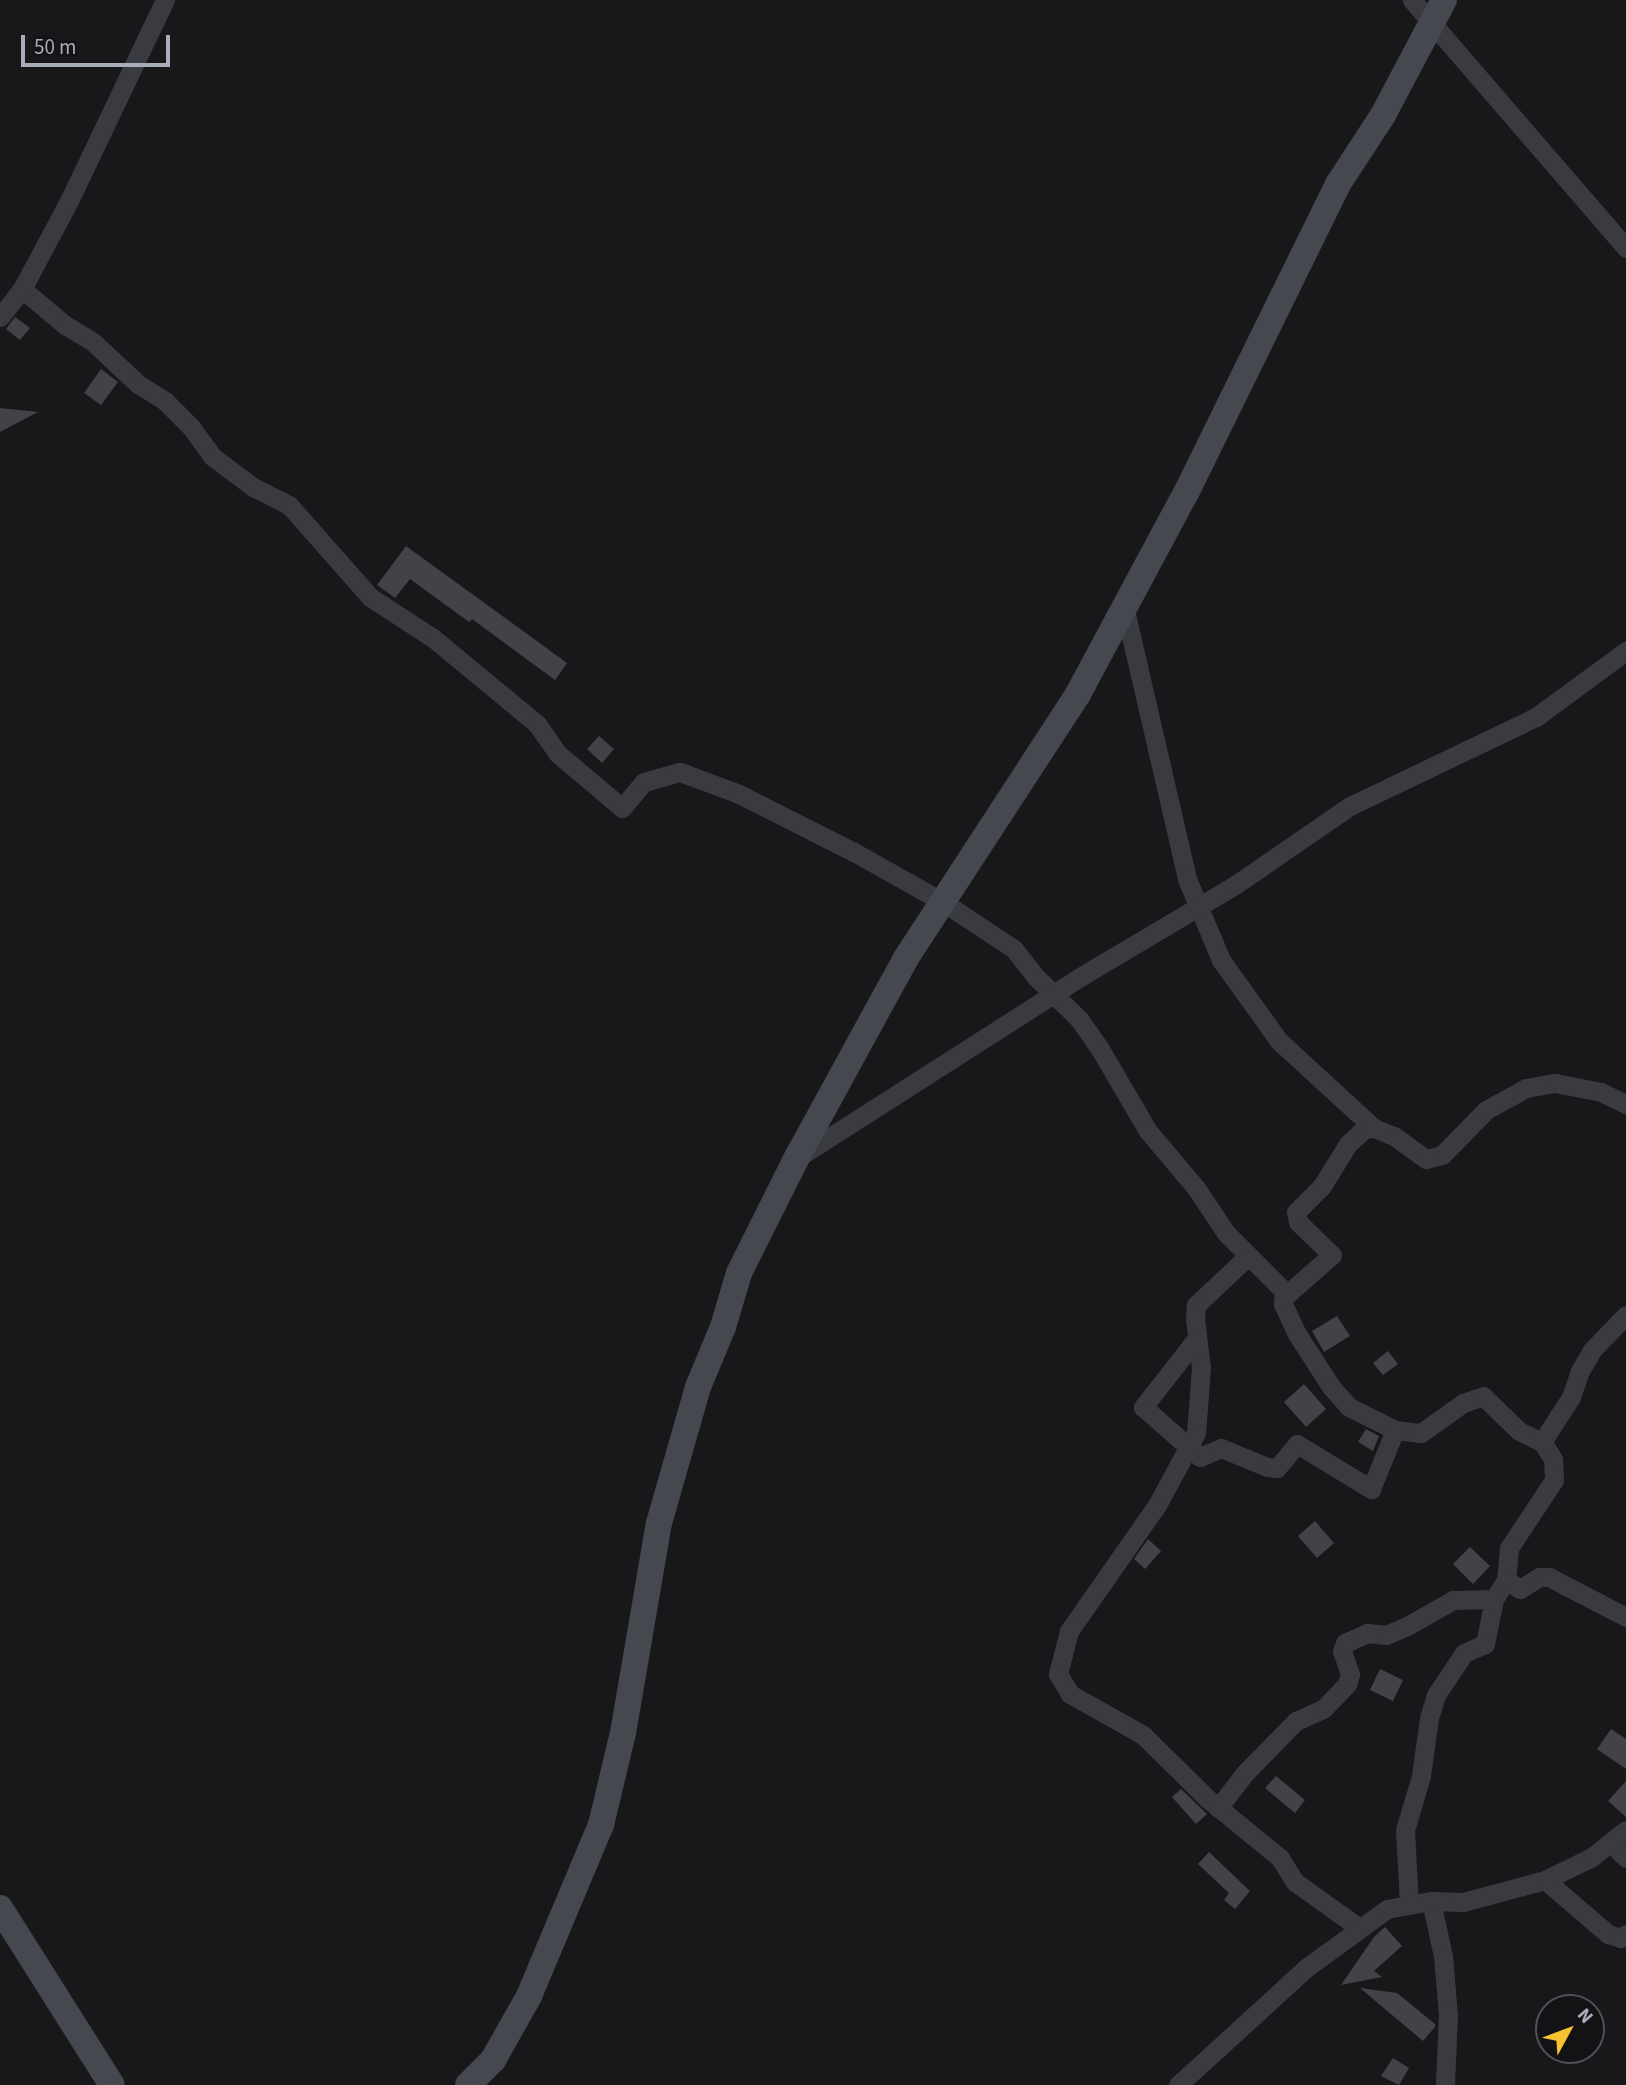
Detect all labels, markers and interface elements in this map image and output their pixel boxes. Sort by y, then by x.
scale bar [24,21,173,65]
text: 50 m [34,32,76,62]
north arrow [1535,1994,1605,2064]
text: N [1570,2003,1599,2030]

